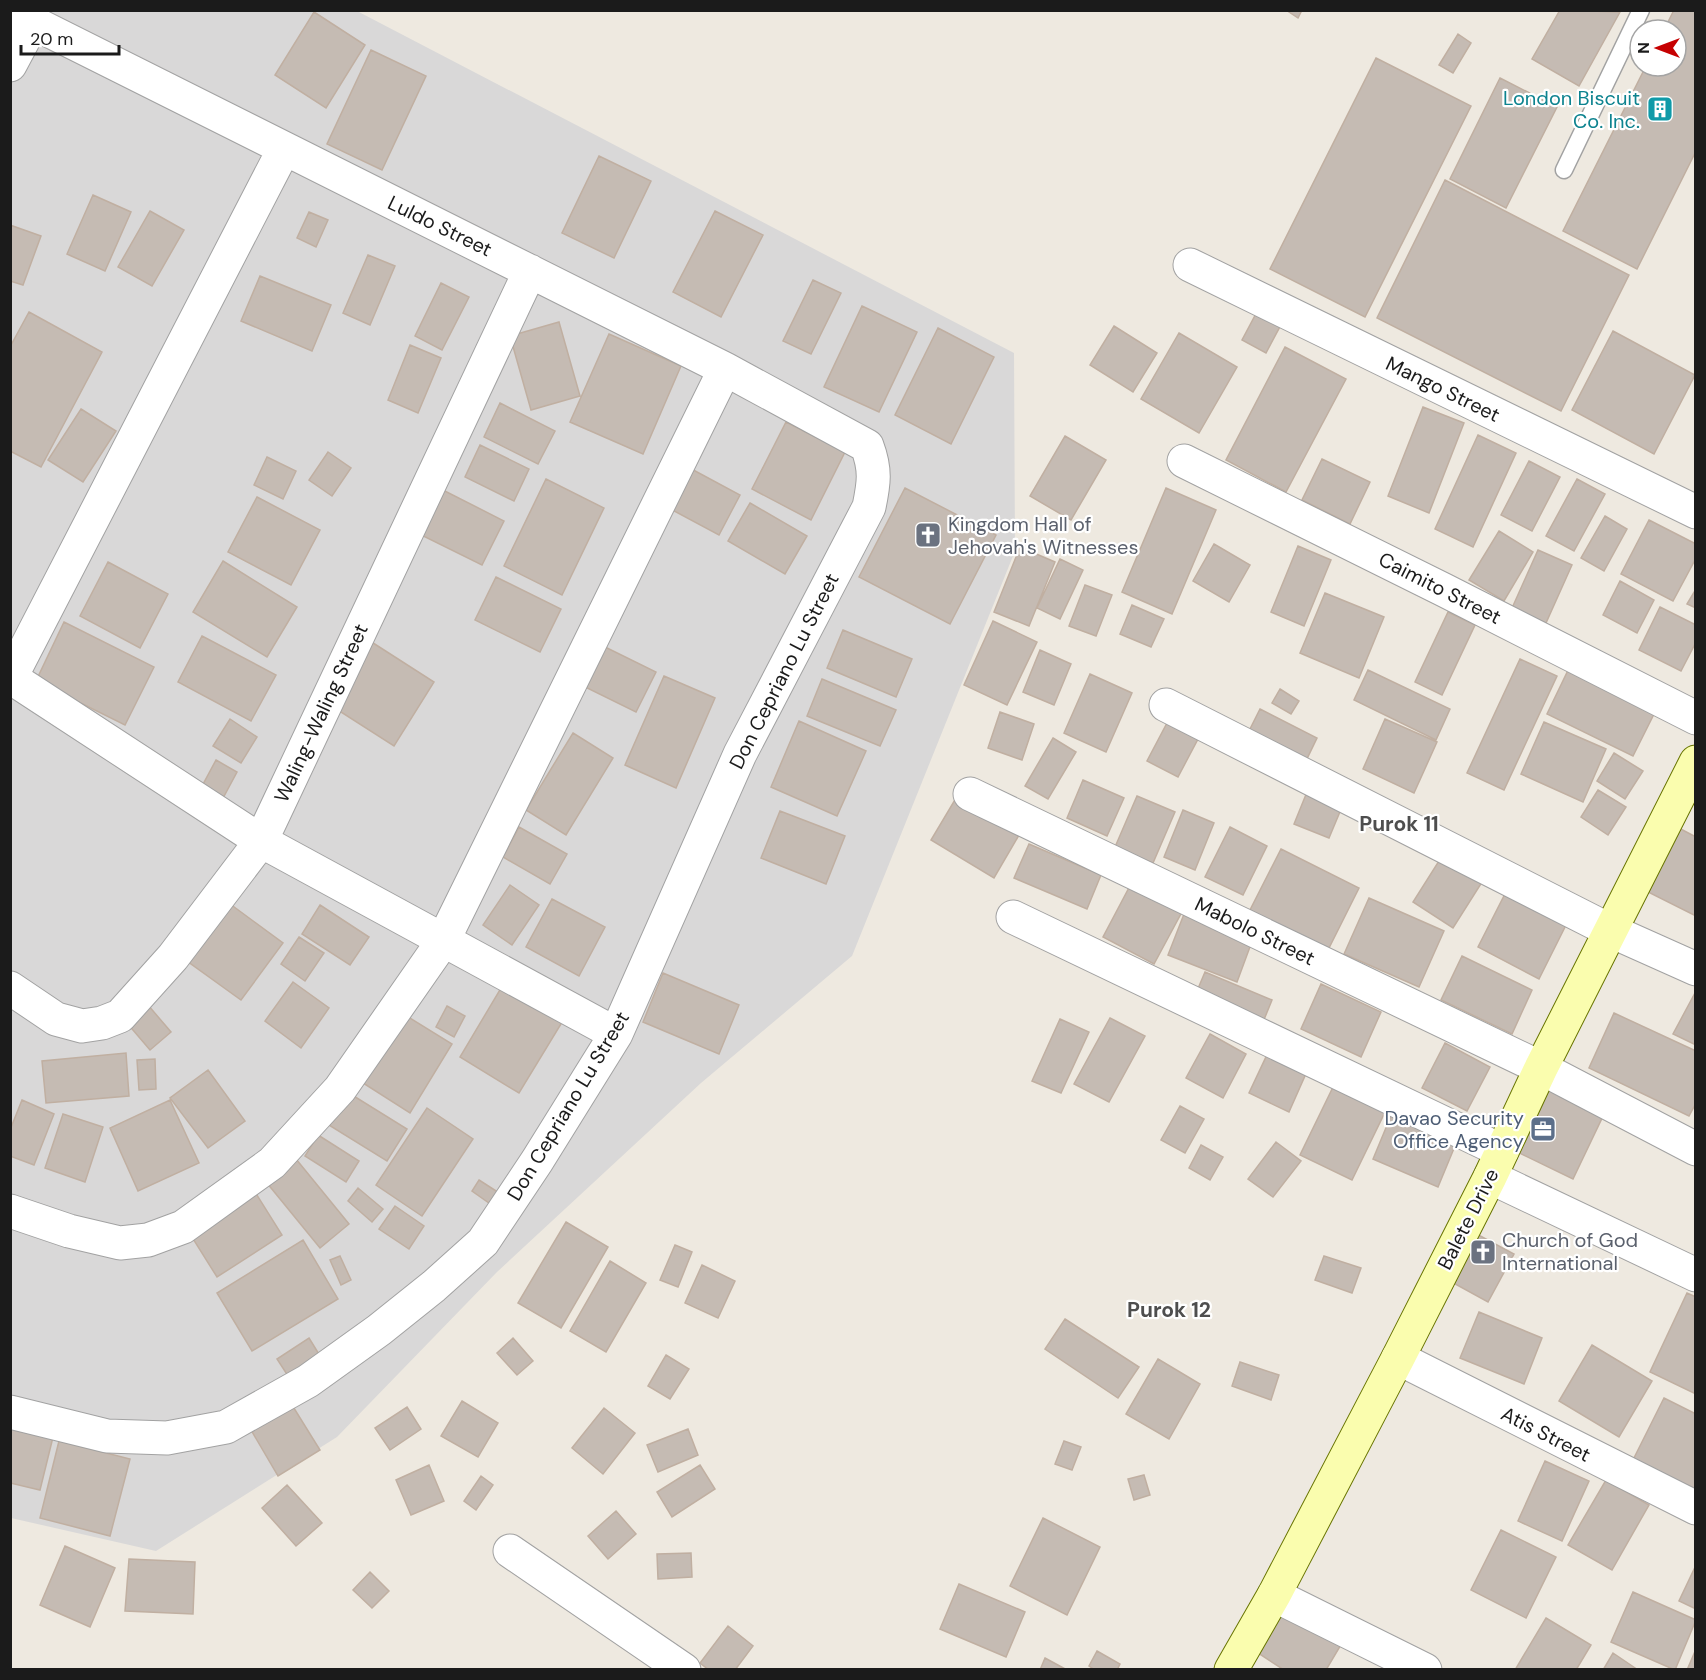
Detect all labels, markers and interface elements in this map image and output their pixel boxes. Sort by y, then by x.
scale bar [21,18,118,56]
north arrow [1628,18,1688,78]
text: 20 m [30,27,73,51]
text: N [1633,42,1654,54]
place label: London Biscuit Co. Inc. [1503,85,1640,134]
building icon: London Biscuit Co. Inc. [1645,94,1675,124]
street label: Luldo Street [384,190,497,262]
street label: Mango Street [1382,350,1504,428]
place label: Kingdom Hall of Jehovah's Witnesses [948,511,1139,560]
church icon: Kingdom Hall of Jehovah's Witnesses [913,520,943,550]
street label: Caimito Street [1374,546,1506,630]
street label: Don Cepriano Lu Street [723,569,845,773]
street label: Waling-Waling Street [268,619,374,807]
district label: Purok 11 [1359,810,1439,838]
street label: Mabolo Street [1191,891,1319,971]
street label: Don Cepriano Lu Street [501,1006,635,1205]
place label: Davao Security Office Agency [1385,1105,1524,1154]
office icon: Davao Security Office Agency [1528,1114,1558,1144]
street label: Balete Drive [1431,1164,1505,1274]
place label: Church of God International [1502,1227,1638,1276]
church icon: Church of God International [1468,1237,1498,1267]
district label: Purok 12 [1127,1296,1211,1324]
street label: Atis Street [1497,1400,1595,1468]

